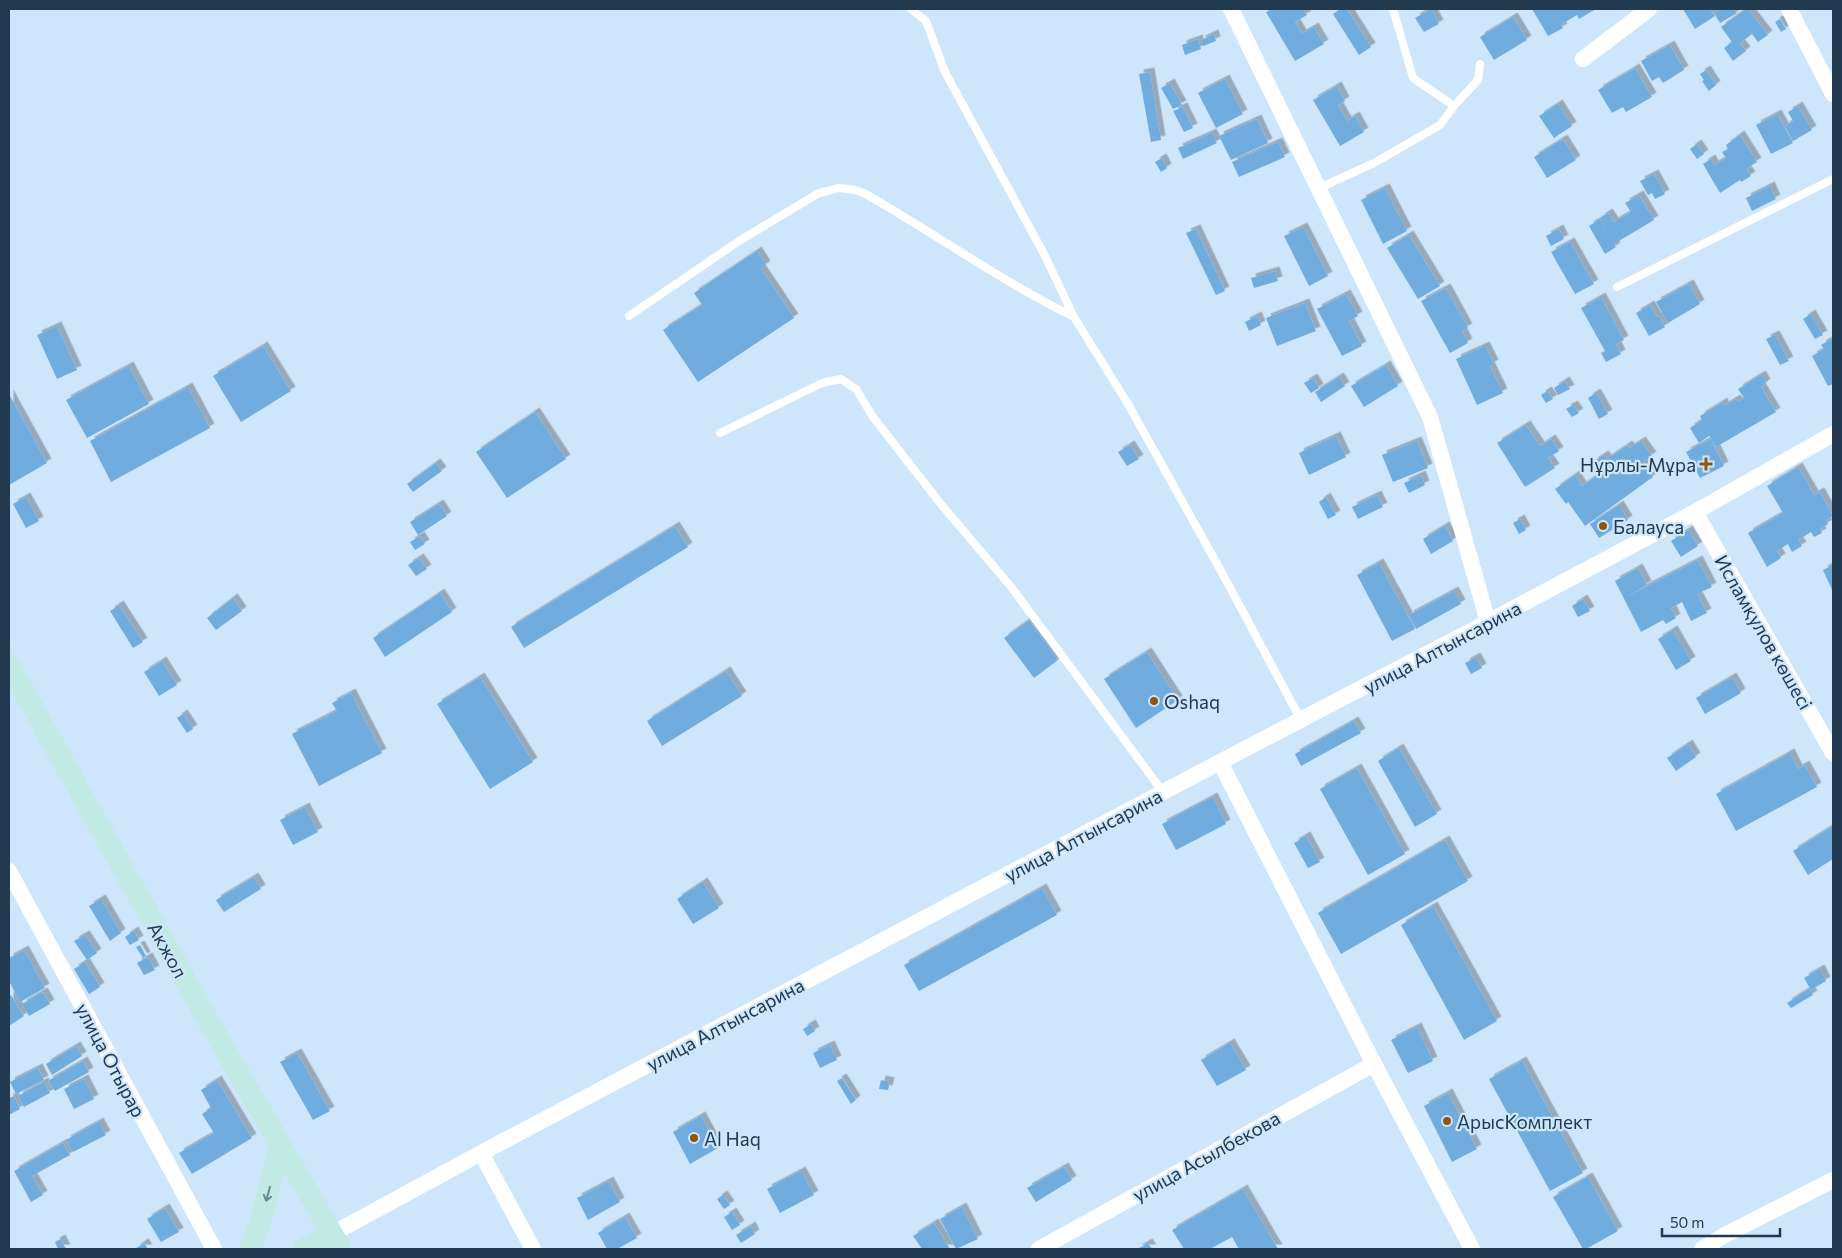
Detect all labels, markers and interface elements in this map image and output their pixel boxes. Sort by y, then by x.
place label: Нұрлы-Мұра [1580,453,1696,476]
marker: Нұрлы-Мұра [1700,458,1712,470]
place label: Балауса [1613,515,1684,538]
marker: Балауса [1597,520,1609,532]
street label: Исламқулов көшесі [1710,550,1818,714]
street label: улица Алтынсарина [1359,596,1525,698]
place label: Oshaq [1164,690,1220,713]
marker: Oshaq [1148,695,1160,707]
street label: улица Алтынсарина [1000,784,1166,886]
street label: Акжол [143,918,193,982]
street label: улица Алтынсарина [642,973,808,1075]
street label: улица Отырар [71,999,151,1121]
street label: улица Асылбекова [1128,1106,1284,1206]
place label: АрысКомплект [1457,1110,1592,1133]
marker: АрысКомплект [1441,1115,1453,1127]
place label: Al Haq [704,1127,761,1150]
marker: Al Haq [688,1132,700,1144]
one-way arrow [263,1185,272,1201]
scale bar [1662,1206,1780,1238]
text: 50 m [1670,1213,1704,1231]

